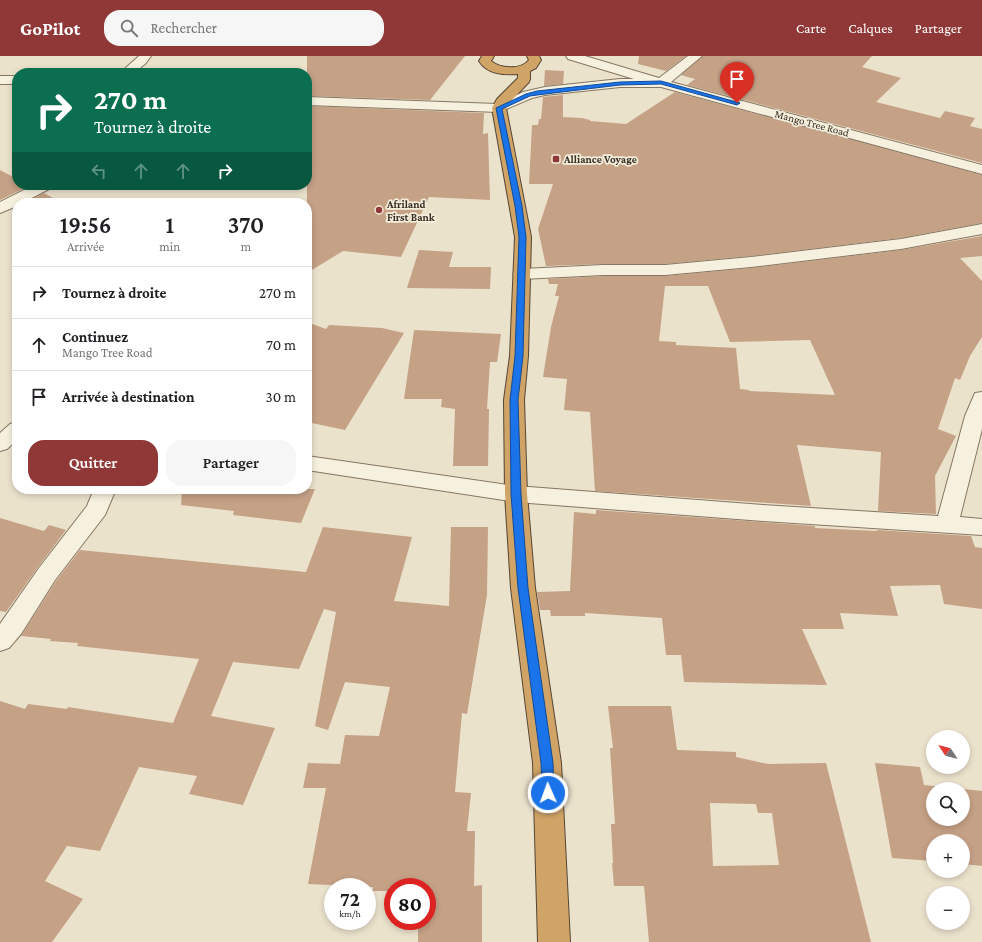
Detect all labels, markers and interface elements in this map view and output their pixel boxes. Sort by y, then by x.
search box [104,10,384,46]
icon: search [118,17,140,39]
text: GoPilot [20,18,80,39]
text: Rechercher [150,20,217,36]
text: Carte [796,20,826,36]
text: Calques [848,20,893,36]
text: Partager [915,20,962,36]
pin [720,62,754,103]
icon: arrive [726,68,748,90]
icon: right [28,84,80,136]
text: 270 m [94,84,167,115]
street label: Mango Tree Road [773,107,851,140]
text: Tournez à droite [94,117,211,137]
place label: Alliance Voyage [563,153,637,165]
marker: Alliance Voyage [551,154,561,164]
icon: left [88,160,110,182]
icon: ahead [130,160,152,182]
icon: ahead [172,160,194,182]
icon: right [214,160,236,182]
place label: Afriland First Bank [386,198,436,223]
marker: Afriland First Bank [374,205,384,215]
text: 19:56 [60,211,112,238]
text: 1 [165,211,174,238]
text: 370 [228,211,264,238]
text: Arrivée [67,239,104,254]
text: min [159,239,180,254]
text: m [241,239,251,254]
icon: right [28,282,50,304]
text: Tournez à droite [62,285,166,301]
text: 270 m [259,285,296,301]
text: Continuez [62,329,128,345]
icon: ahead [28,334,50,356]
text: 70 m [266,337,296,353]
text: Mango Tree Road [62,345,153,360]
icon: arrive [28,386,50,408]
text: Arrivée à destination [62,389,195,405]
text: 30 m [266,389,296,405]
button: Quitter [28,440,158,486]
button: Partager [166,440,296,486]
north arrow [926,730,970,774]
map controls [926,730,970,930]
position arrow [527,772,569,814]
button: search [926,782,970,826]
button: + [926,834,970,878]
speed limit sign: 80 [384,878,436,930]
button: − [926,886,970,930]
text: 72 [340,888,360,910]
text: km/h [339,908,361,919]

